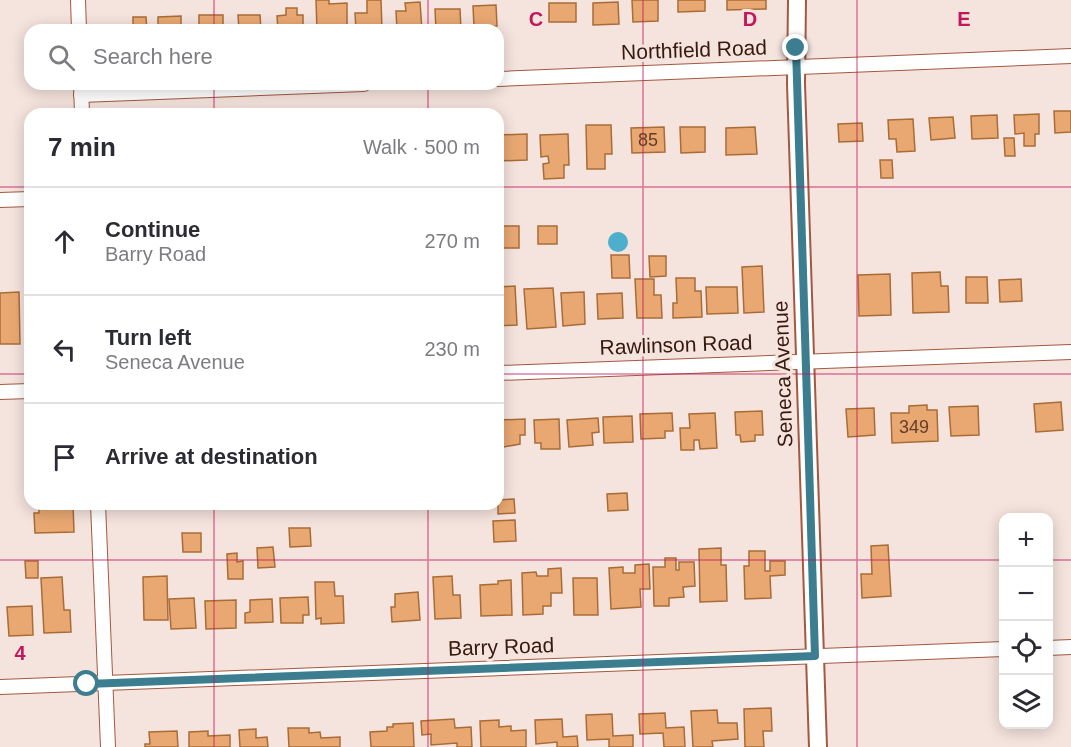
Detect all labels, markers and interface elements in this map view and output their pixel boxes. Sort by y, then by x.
text: C [529,8,543,30]
text: D [743,8,757,30]
text: E [957,8,971,30]
search box [24,24,504,90]
route end [782,34,808,60]
street label: Northfield Road [621,35,767,64]
icon: search [45,41,78,74]
text: Search here [93,44,213,69]
house number: 85 [638,130,658,150]
text: 7 min [48,132,116,162]
text: Walk · 500 m [363,136,480,158]
text: Continue [105,217,200,242]
icon: ahead [48,225,81,258]
text: 270 m [424,230,480,252]
text: Barry Road [105,243,206,265]
street label: Seneca Avenue [768,300,797,448]
text: Turn left [105,325,191,350]
street label: Rawlinson Road [599,330,753,359]
icon: left [48,333,81,366]
text: 230 m [424,338,480,360]
text: Seneca Avenue [105,351,245,373]
house number: 349 [899,417,929,437]
icon: arrive [48,441,81,474]
text: Arrive at destination [105,444,318,469]
map controls [999,513,1053,729]
button: + [999,513,1053,567]
button: − [999,567,1053,621]
button: locate [999,621,1053,675]
street label: Barry Road [448,633,554,660]
text: 4 [14,642,26,664]
route start [73,670,99,696]
button: layers [999,675,1053,729]

